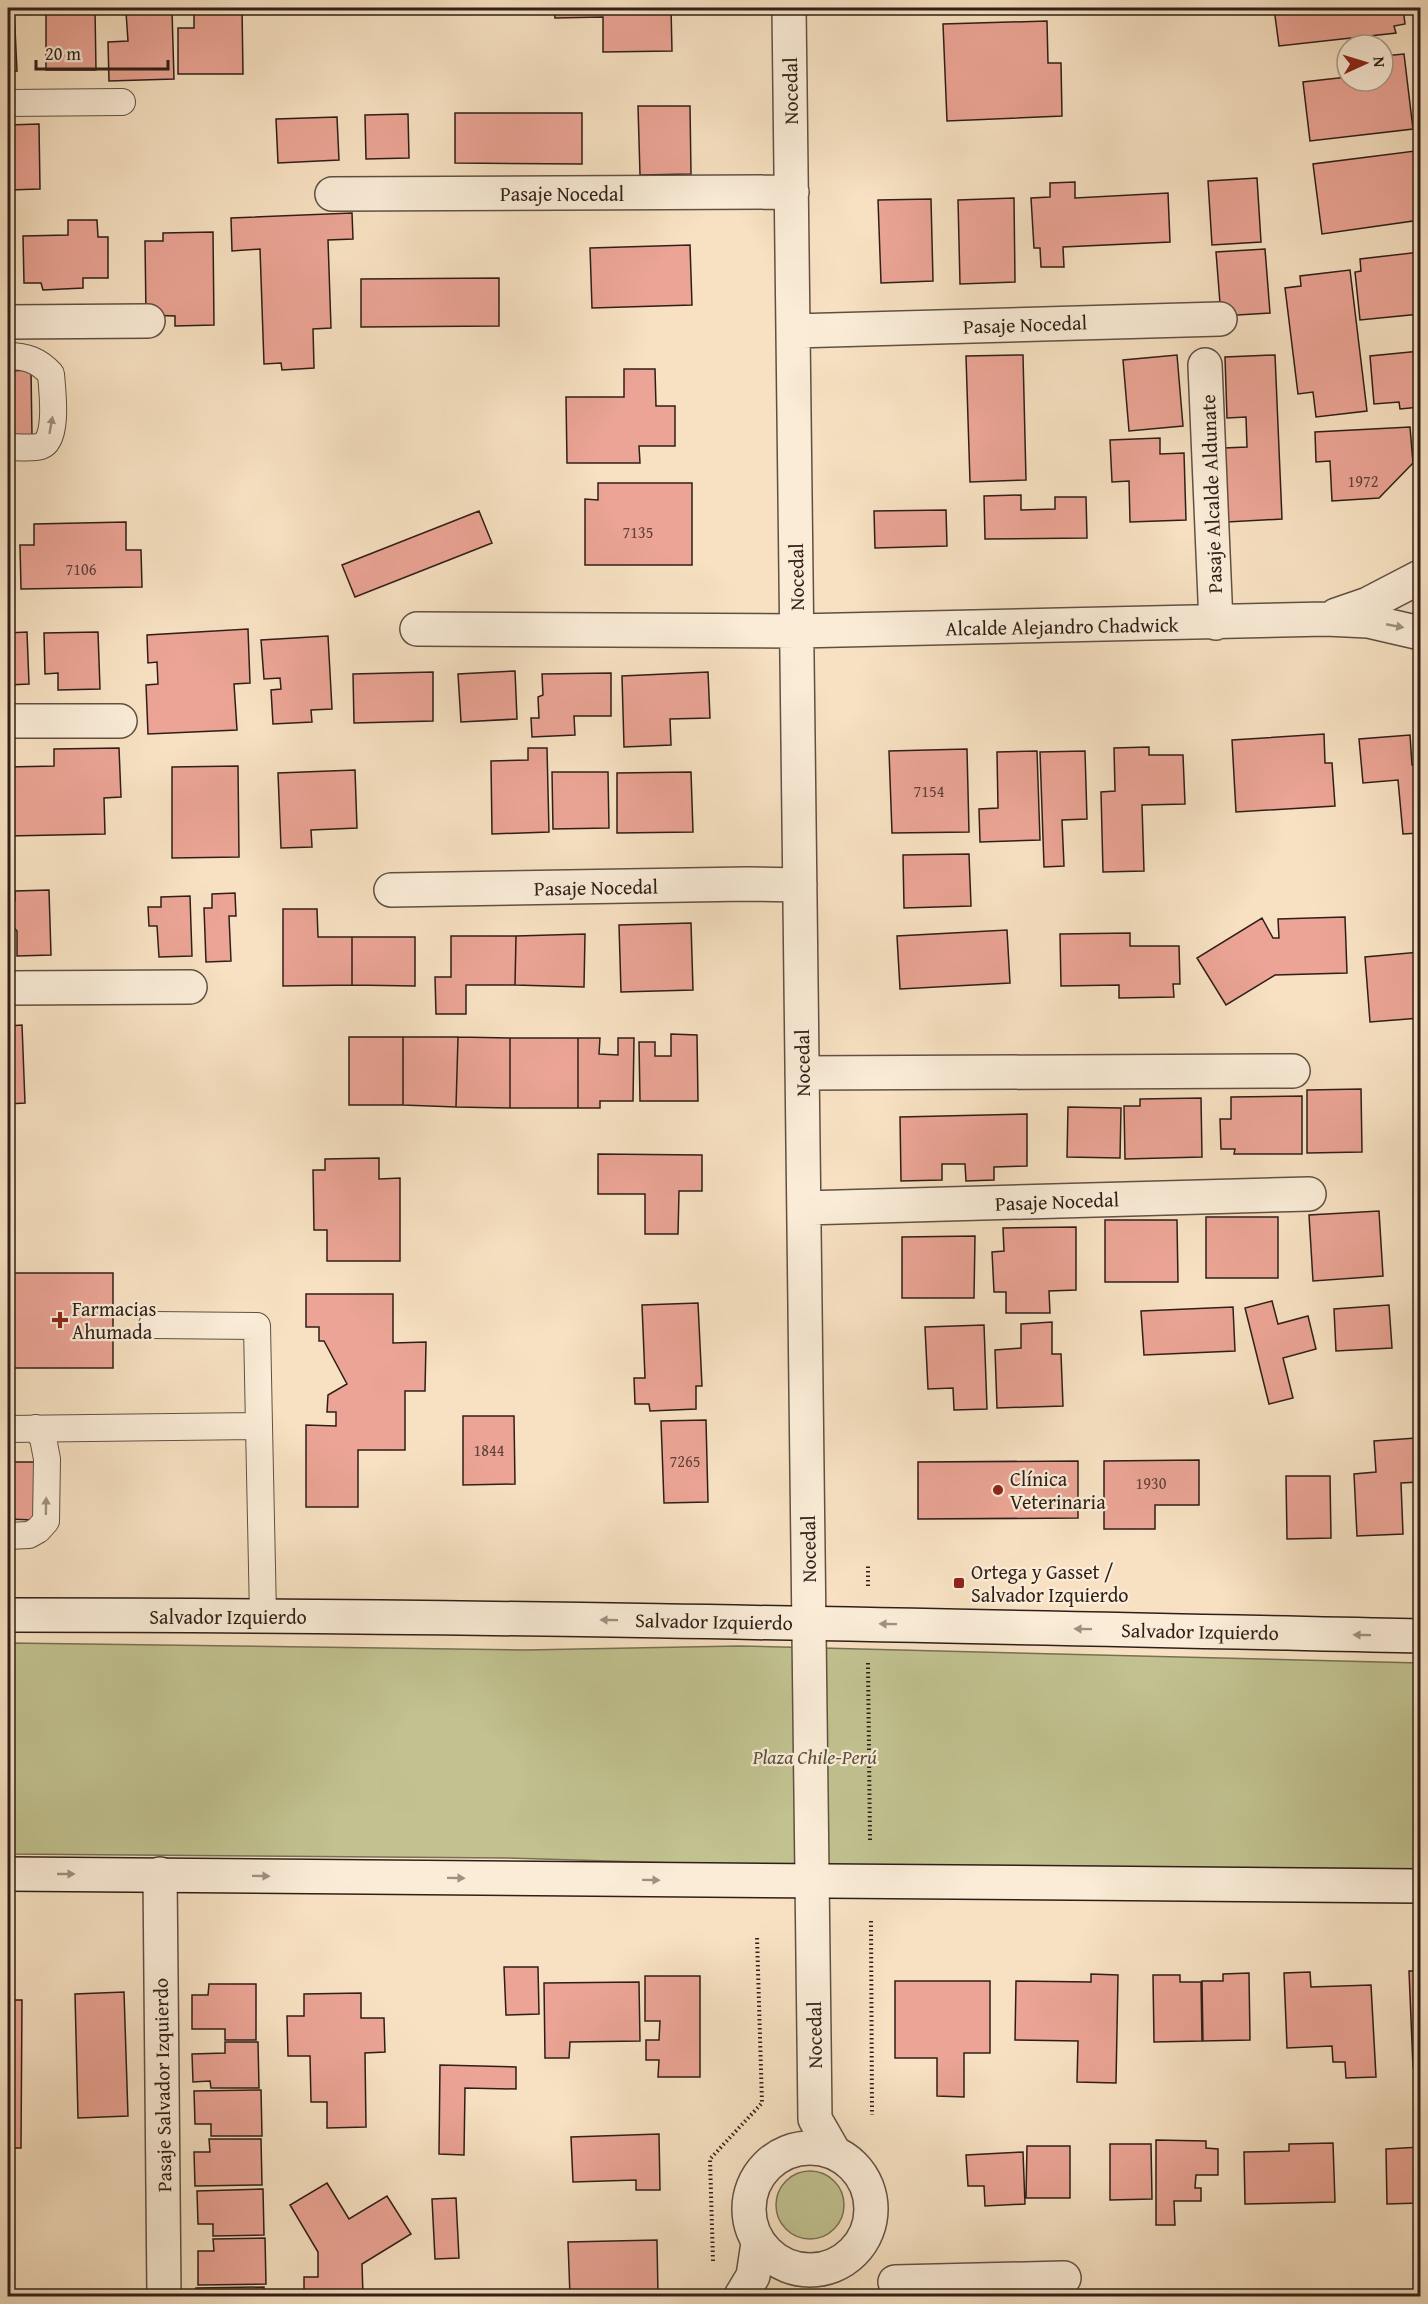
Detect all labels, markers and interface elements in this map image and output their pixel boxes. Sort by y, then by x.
scale bar [36,33,168,71]
north arrow [1335,33,1395,93]
text: 20 m [45,40,81,67]
text: N [1368,56,1392,68]
street label: Nocedal [775,57,805,125]
street label: Pasaje Nocedal [500,179,624,208]
street label: Pasaje Nocedal [963,307,1088,341]
street label: Pasaje Alcalde Aldunate [1193,394,1229,594]
one-way arrow [47,416,56,435]
house number: 1972 [1348,469,1378,493]
house number: 7135 [623,520,653,544]
street label: Nocedal [781,543,811,611]
house number: 7106 [66,557,97,581]
street label: Alcalde Alejandro Chadwick [945,609,1180,643]
one-way arrow [1385,622,1404,631]
house number: 7154 [914,779,945,803]
street label: Pasaje Nocedal [534,871,659,903]
street label: Nocedal [787,1029,817,1097]
street label: Pasaje Nocedal [995,1184,1120,1218]
place label: Farmacias Ahumada [72,1294,156,1346]
marker: Farmacias Ahumada [53,1313,67,1327]
house number: 1844 [474,1438,505,1462]
house number: 7265 [670,1449,700,1473]
place label: Clínica Veterinaria [1010,1464,1106,1516]
house number: 1930 [1136,1471,1167,1495]
marker: Clínica Veterinaria [991,1483,1005,1497]
one-way arrow [41,1497,51,1516]
street label: Nocedal [793,1515,823,1583]
place label: Ortega y Gasset / Salvador Izquierdo [971,1557,1129,1609]
marker: Ortega y Gasset / Salvador Izquierdo [952,1576,966,1590]
street label: Salvador Izquierdo [149,1602,307,1631]
street label: Salvador Izquierdo [635,1605,793,1637]
one-way arrow [600,1615,619,1625]
street label: Salvador Izquierdo [1121,1615,1279,1647]
one-way arrow [879,1620,898,1629]
one-way arrow [1074,1624,1093,1633]
one-way arrow [1353,1630,1372,1639]
park label: Plaza Chile-Perú [752,1742,877,1771]
one-way arrow [56,1869,75,1879]
one-way arrow [251,1871,270,1880]
one-way arrow [446,1873,465,1883]
one-way arrow [641,1875,660,1885]
street label: Pasaje Salvador Izquierdo [146,1978,178,2192]
street label: Nocedal [799,2001,829,2069]

